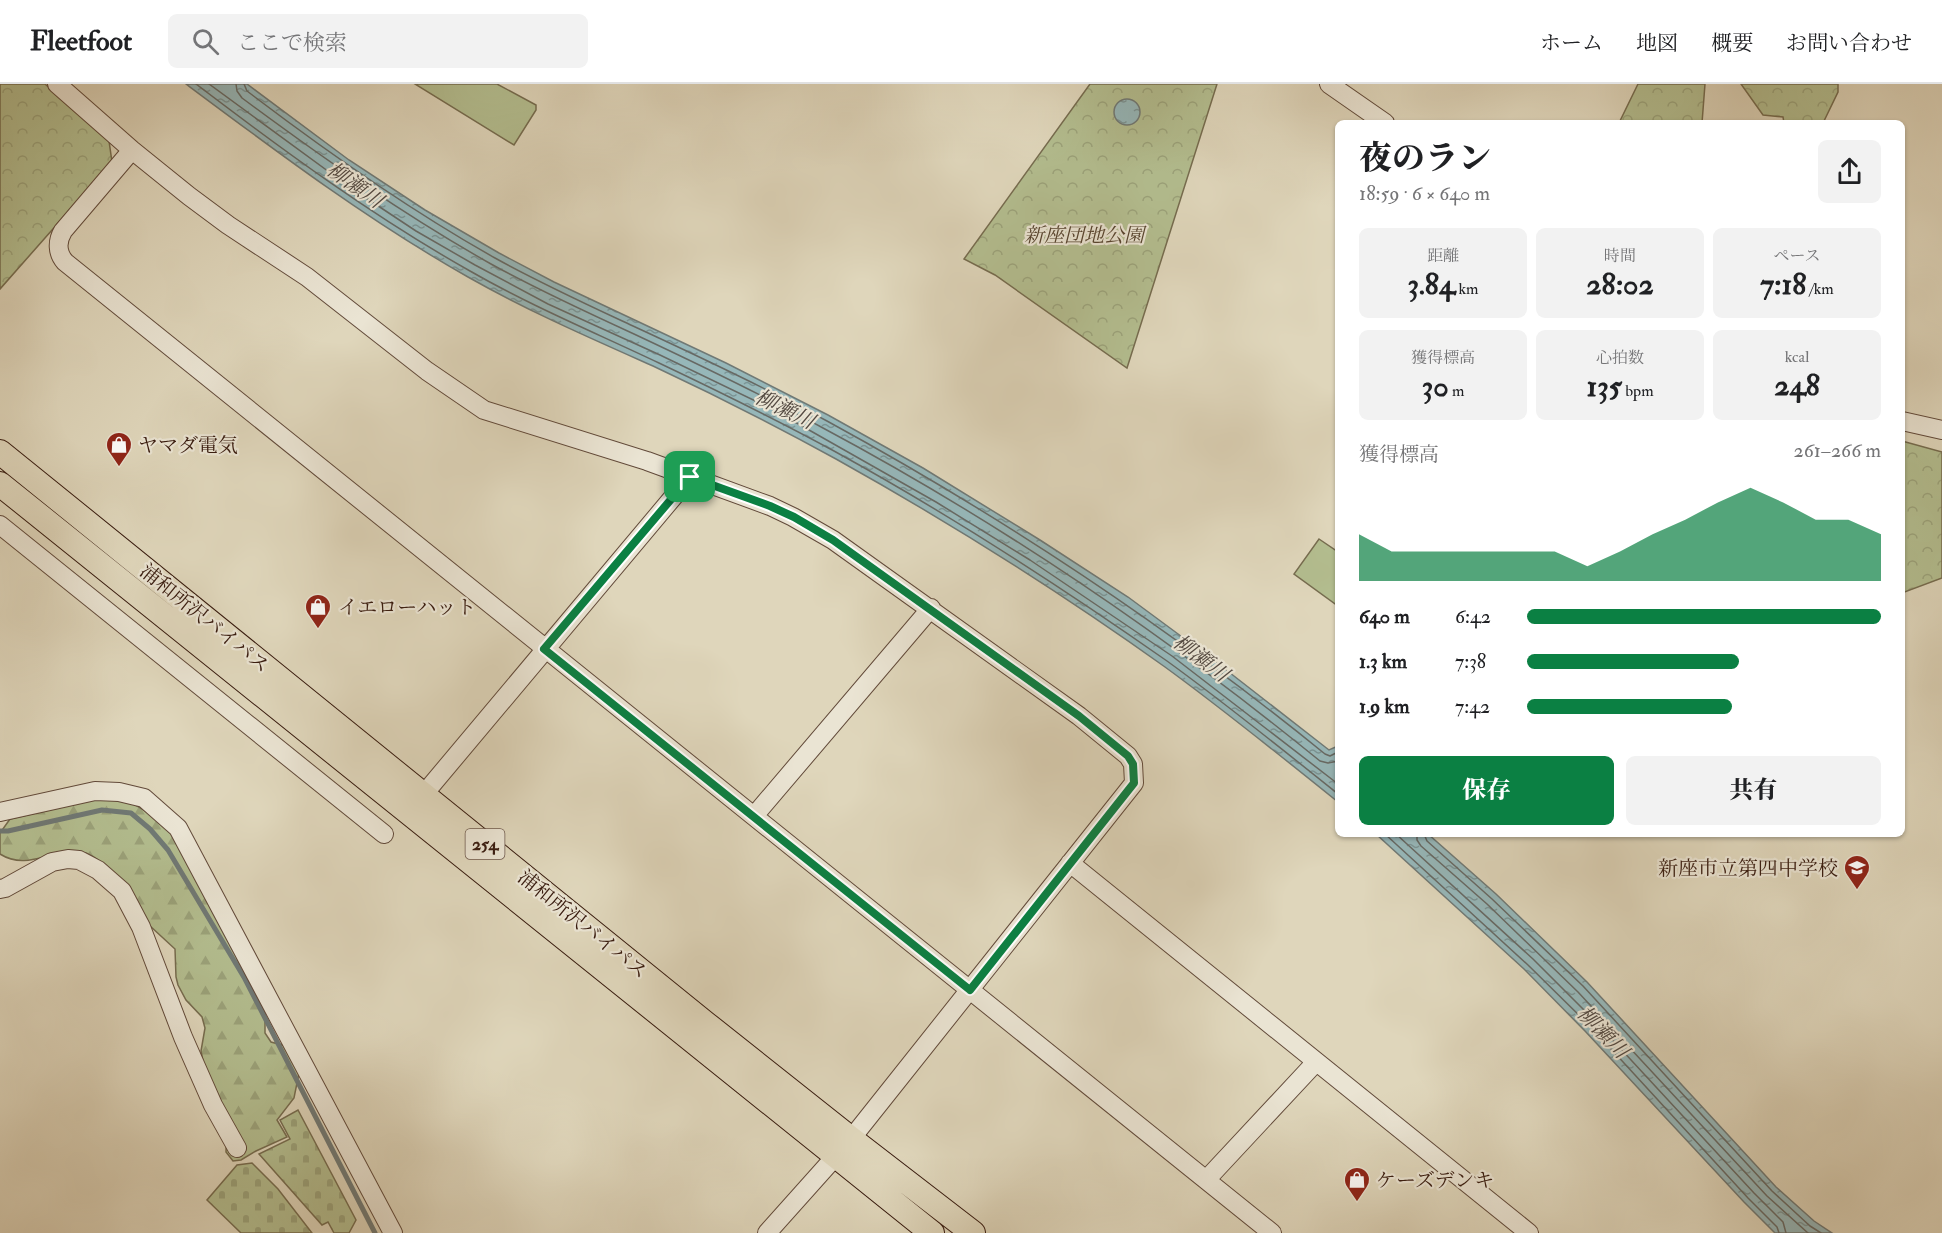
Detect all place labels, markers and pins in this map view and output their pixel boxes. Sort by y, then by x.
shop icon: ヤマダ電気 [104,430,134,468]
place label: ヤマダ電気 [138,433,238,458]
pin [664,451,715,502]
shop icon: イエローハット [303,592,333,630]
place label: イエローハット [338,595,476,620]
school or university icon: 新座市立第四中学校 [1842,853,1872,891]
place label: 新座市立第四中学校 [1658,856,1838,881]
shop icon: ケーズデンキ [1342,1165,1372,1203]
place label: ケーズデンキ [1376,1168,1494,1193]

